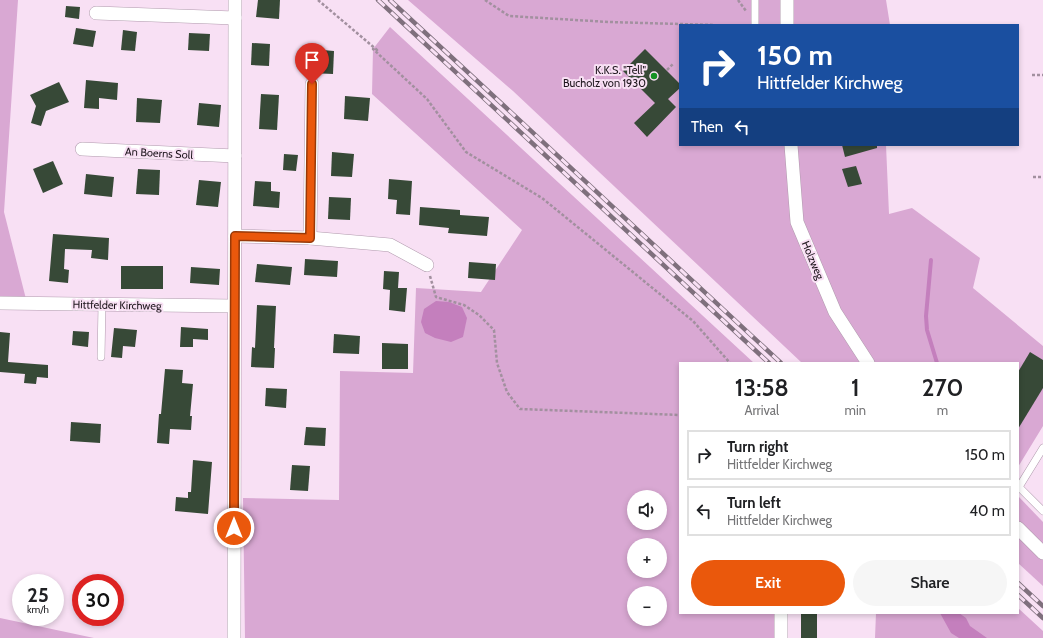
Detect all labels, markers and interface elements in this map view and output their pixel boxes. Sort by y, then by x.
text: 150 m [757,38,833,72]
icon: right [691,40,743,92]
pin [295,43,329,84]
icon: arrive [301,49,323,71]
place label: K.K.S. "Tell" Bucholz von 1930 [563,63,646,90]
marker: K.K.S. "Tell" Bucholz von 1930 [649,71,659,81]
text: Hittfelder Kirchweg [757,72,902,94]
icon: left [731,116,753,138]
text: Then [691,118,723,136]
street label: An Boerns Soll [125,144,194,162]
street label: Holzweg [799,239,828,282]
street label: Hittfelder Kirchweg [72,297,162,313]
text: 13:58 [735,373,789,402]
text: 1 [851,373,860,402]
text: 270 [922,373,963,402]
text: Arrival [744,402,779,418]
text: min [845,402,866,418]
text: m [937,402,948,418]
text: Turn right [727,438,788,456]
icon: right [693,444,715,466]
text: 150 m [965,446,1005,464]
text: Hittfelder Kirchweg [727,456,832,472]
map controls [627,490,667,626]
button: sound [627,490,667,530]
text: Turn left [727,494,781,512]
icon: left [693,500,715,522]
text: 40 m [969,502,1005,520]
position arrow [213,507,255,549]
text: Hittfelder Kirchweg [727,512,832,528]
button: + [627,538,667,578]
button: Exit [691,560,845,606]
button: Share [853,560,1007,606]
speed limit sign: 30 [72,574,124,626]
text: 25 [27,583,49,607]
button: − [627,586,667,626]
text: km/h [27,603,49,616]

